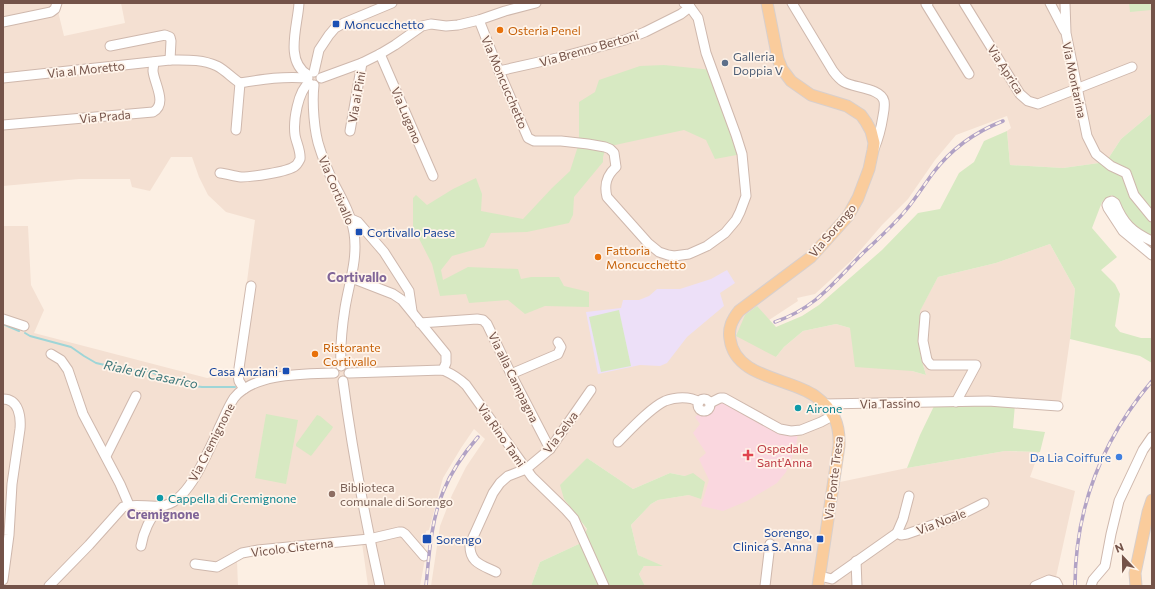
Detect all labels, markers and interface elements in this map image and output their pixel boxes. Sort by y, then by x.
place label: Moncucchetto [344,17,424,31]
marker: Moncucchetto [331,19,341,29]
place label: Osteria Penel [508,23,581,37]
marker: Osteria Penel [495,25,505,35]
street label: Via Brenno Bertoni [538,27,640,69]
street label: Via Moncucchetto [479,33,531,131]
street label: Via Montarina [1060,41,1090,119]
street label: Via Aprica [985,42,1027,96]
place label: Galleria Doppia V [733,49,783,77]
street label: Via al Moretto [47,58,125,80]
marker: Galleria Doppia V [720,58,730,68]
street label: Via ai Pini [345,70,367,124]
street label: Via Lugano [389,85,425,145]
street label: Via Prada [79,107,131,125]
street label: Via Cortivallo [316,153,358,227]
street label: Via Sorengo [806,200,858,260]
place label: Cortivallo Paese [367,225,455,239]
marker: Cortivallo Paese [354,227,364,237]
place label: Fattoria Moncucchetto [606,243,686,271]
marker: Fattoria Moncucchetto [593,252,603,262]
district label: Cortivallo [327,269,387,285]
street label: Via alla Campagna [486,330,542,424]
place label: Ristorante Cortivallo [323,340,381,368]
marker: Ristorante Cortivallo [310,349,320,359]
water label: Riale di Casarico [102,356,200,392]
place label: Casa Anziani [209,364,278,378]
marker: Casa Anziani [281,366,291,376]
street label: Via Tassino [859,395,921,411]
street label: Via Cremignone [185,400,237,484]
street label: Via Rino Tami [475,401,529,469]
place label: Airone [806,401,842,415]
marker: Airone [793,403,803,413]
street label: Via Selva [540,408,580,456]
street label: Via Ponte Tresa [821,435,845,521]
place label: Ospedale Sant'Anna [757,441,812,469]
marker: Ospedale Sant'Anna [742,449,754,461]
place label: Da Lia Coiffure [1030,450,1111,464]
marker: Da Lia Coiffure [1114,452,1124,462]
place label: Biblioteca comunale di Sorengo [340,480,453,508]
marker: Biblioteca comunale di Sorengo [327,489,337,499]
place label: Cappella di Cremignone [168,491,296,505]
marker: Cappella di Cremignone [155,493,165,503]
street label: Via Noale [914,505,968,537]
district label: Cremignone [127,506,199,522]
place label: Sorengo, Clinica S. Anna [733,525,812,553]
place label: Sorengo [436,532,482,546]
marker: Sorengo [421,533,433,545]
marker: Sorengo, Clinica S. Anna [815,534,825,544]
street label: Vicolo Cisterna [250,535,334,559]
north arrow [1103,537,1143,577]
text: N [1113,540,1125,555]

